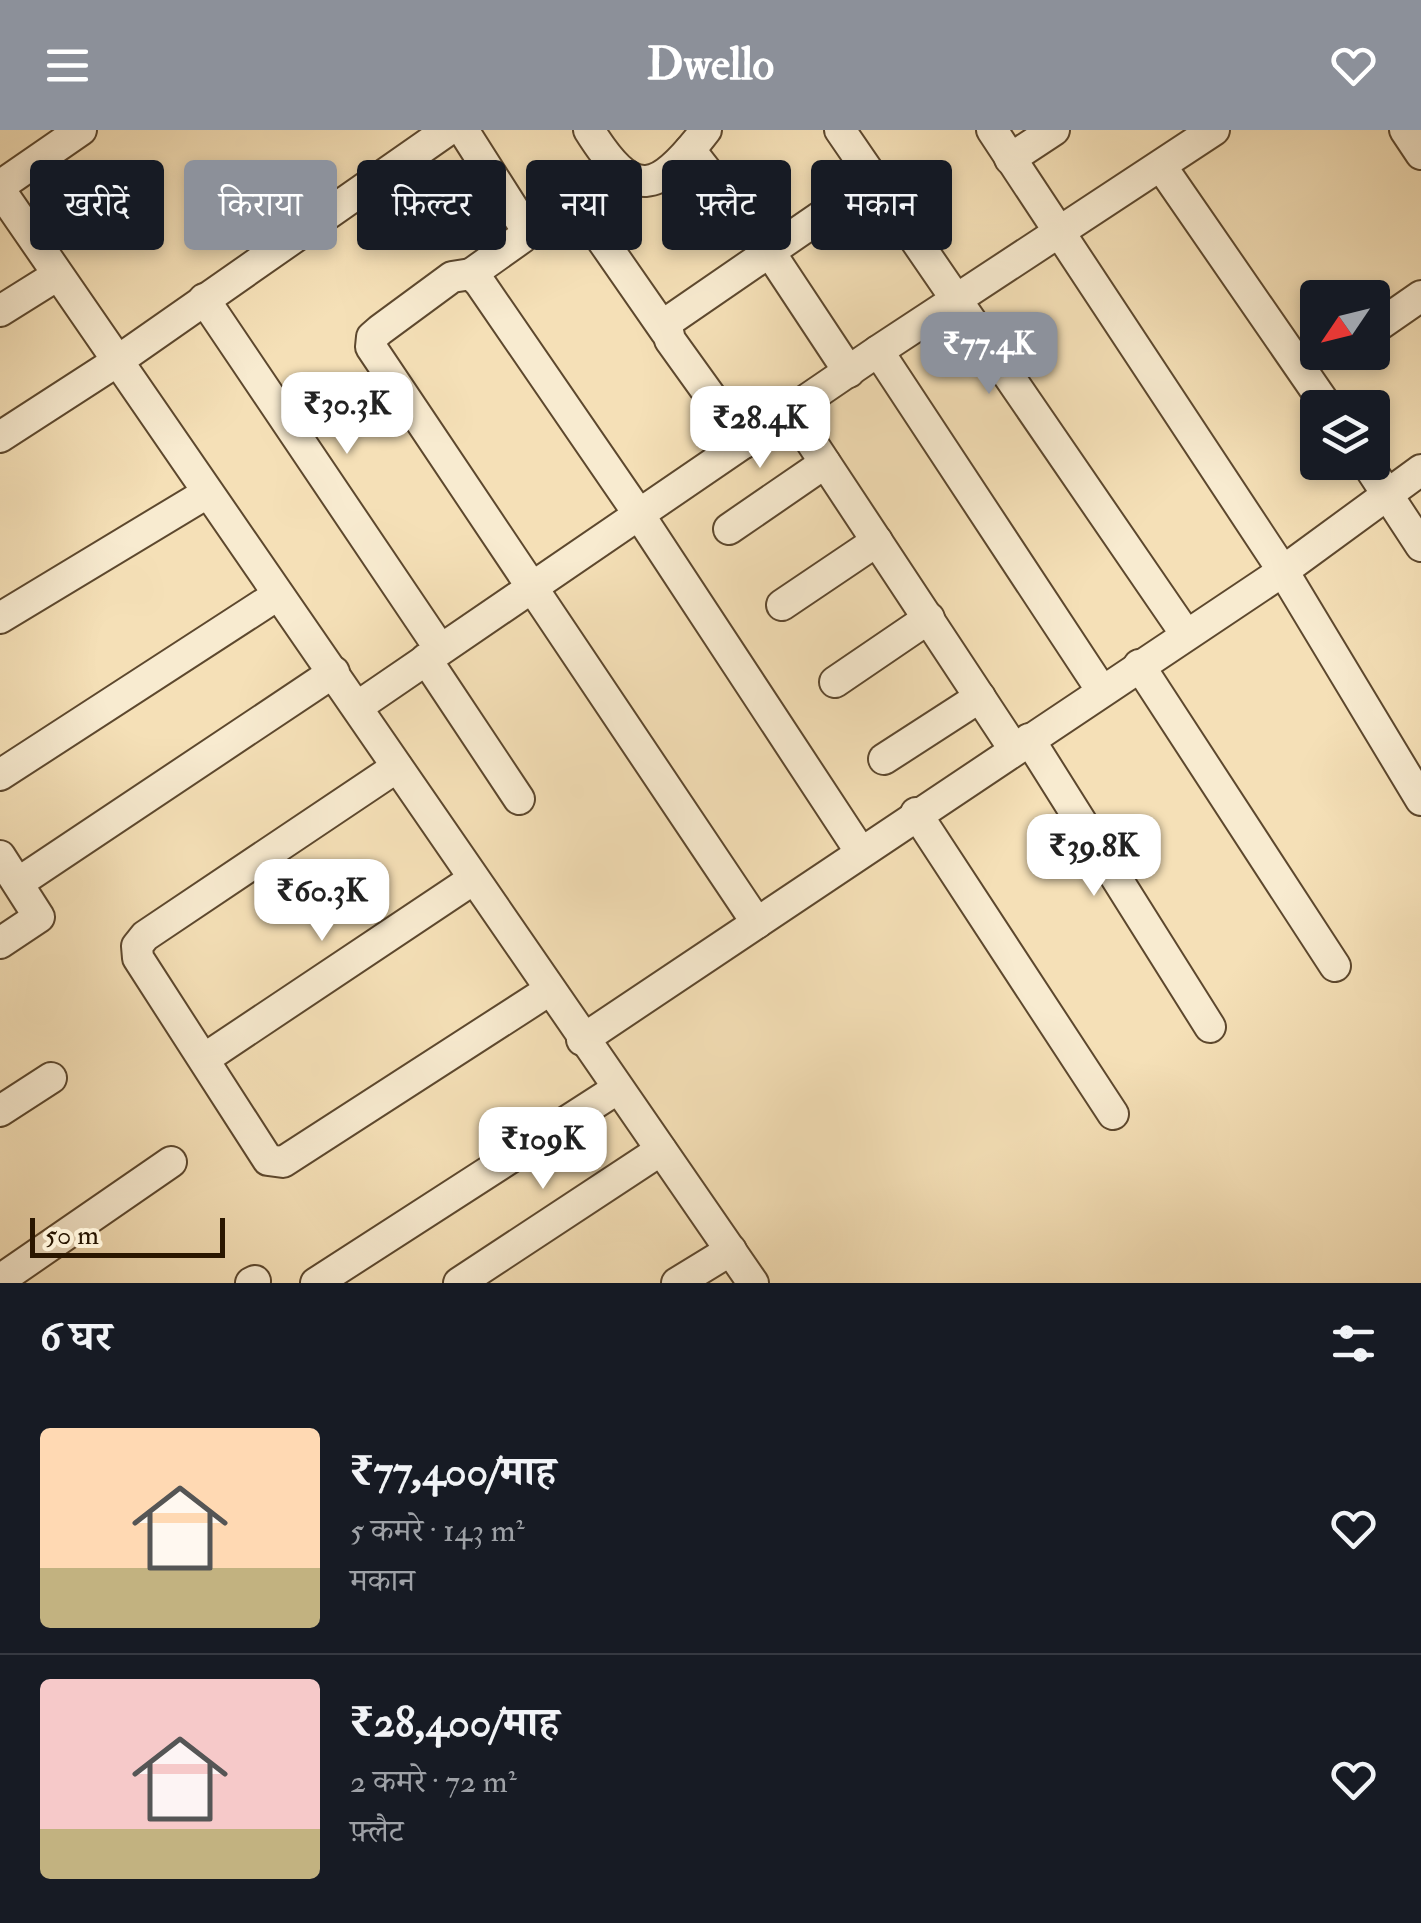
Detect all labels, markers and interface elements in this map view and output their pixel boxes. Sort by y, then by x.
text: Dwello [647,37,774,93]
icon: menu [40,38,95,93]
icon: heart [1326,38,1381,93]
chip: खरीदें [30,160,164,250]
chip: किराया [184,160,337,250]
chip: फ़िल्टर [357,160,506,250]
chip: नया [526,160,642,250]
chip: फ़्लैट [662,160,791,250]
chip: मकान [811,160,952,250]
north arrow [1300,280,1390,370]
map controls [1300,280,1390,480]
pin: ₹77.4K [908,312,1070,397]
text: ₹77.4K [942,324,1036,364]
pin: ₹30.3K [266,372,428,457]
text: ₹30.3K [303,384,391,424]
pin: ₹28.4K [679,386,841,471]
button: layers [1300,390,1390,480]
text: ₹28.4K [712,398,808,438]
pin: ₹39.8K [1013,814,1175,899]
text: ₹39.8K [1049,826,1139,866]
pin: ₹60.3K [241,859,403,944]
text: ₹60.3K [276,871,368,911]
pin: ₹109K [473,1107,613,1192]
text: ₹109K [501,1119,585,1159]
scale bar [30,1213,225,1258]
text: 50 m [45,1218,99,1253]
text: 6 घर [40,1311,112,1363]
icon: filters [1326,1316,1381,1371]
text: ₹77,400/माह [350,1446,556,1498]
icon: home [120,1468,240,1588]
icon: heart [1326,1501,1381,1556]
text: 5 कमरे · 143 m² [350,1511,525,1551]
text: मकान [350,1561,415,1601]
text: ₹28,400/माह [350,1697,559,1749]
icon: home [120,1719,240,1839]
icon: heart [1326,1752,1381,1807]
text: 2 कमरे · 72 m² [350,1762,517,1802]
text: फ़्लैट [350,1812,403,1852]

